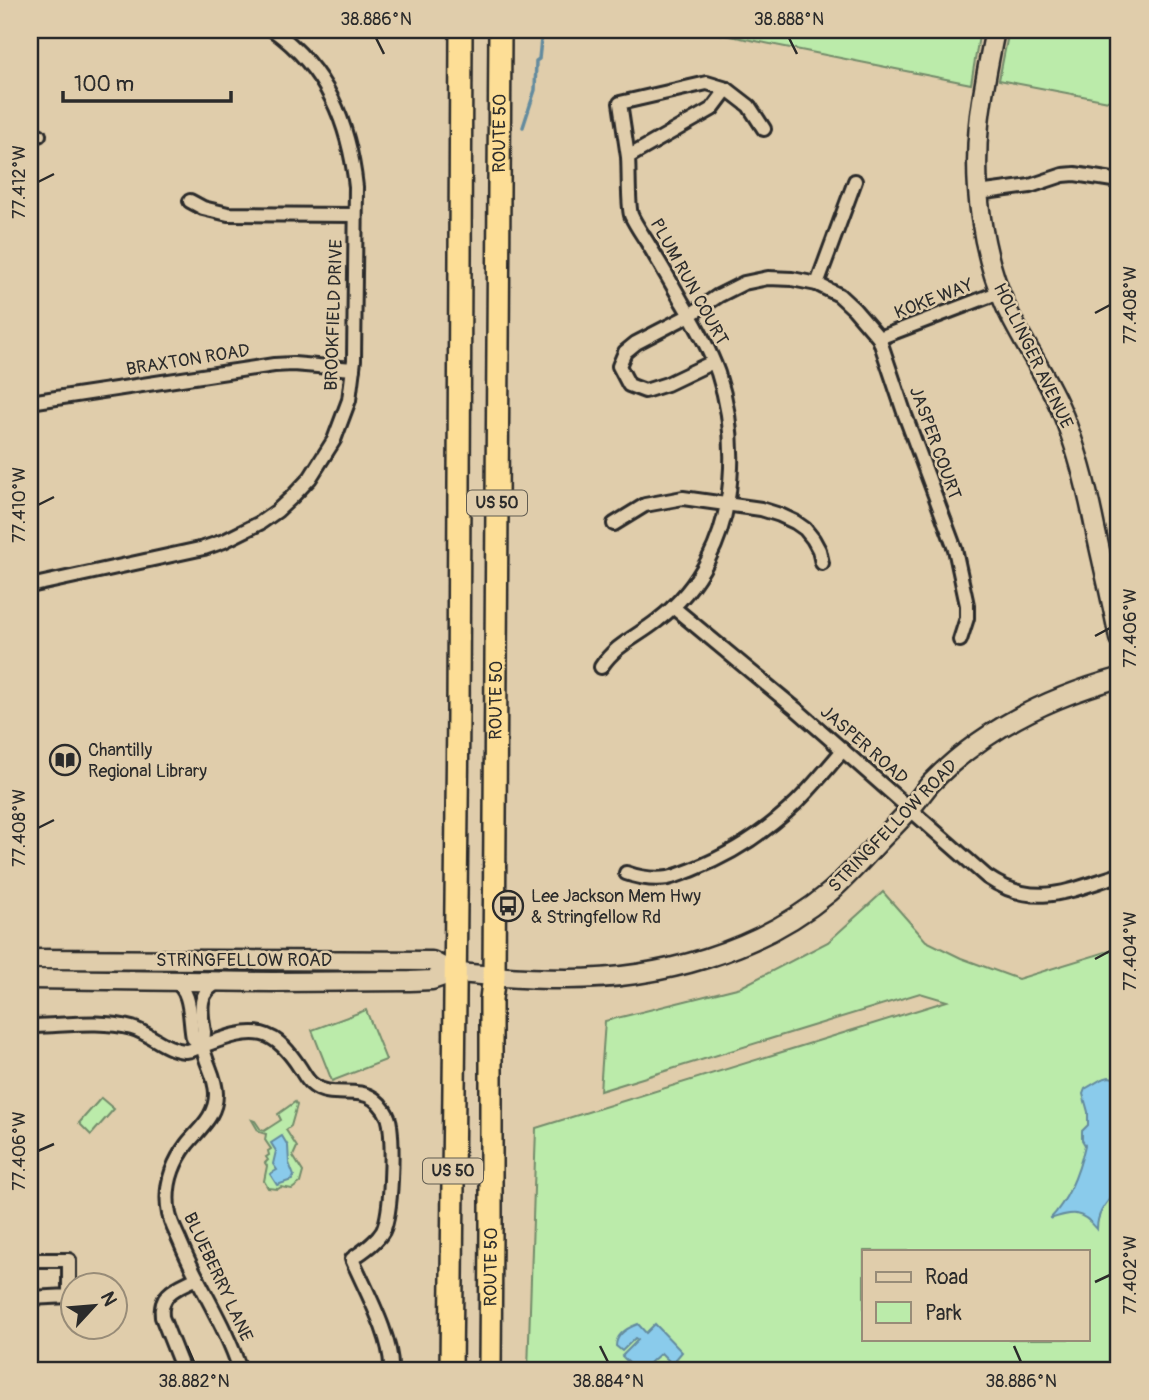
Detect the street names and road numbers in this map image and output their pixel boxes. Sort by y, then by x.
street label: ROUTE 50 [488,94,511,173]
street label: PLUM RUN COURT [645,215,733,349]
street label: BROOKFIELD DRIVE [320,239,348,391]
street label: KOKE WAY [891,273,977,325]
street label: HOLLINGER AVENUE [988,279,1078,433]
street label: BRAXTON ROAD [125,339,251,381]
street label: JASPER COURT [904,383,966,503]
road number: US 50 [467,490,527,516]
street label: ROUTE 50 [484,661,507,740]
street label: JASPER ROAD [815,700,913,790]
street label: STRINGFELLOW ROAD [824,755,962,897]
street label: STRINGFELLOW ROAD [156,949,332,972]
road number: US 50 [423,1158,483,1184]
street label: BLUEBERRY LANE [178,1209,258,1345]
street label: ROUTE 50 [479,1227,503,1307]

